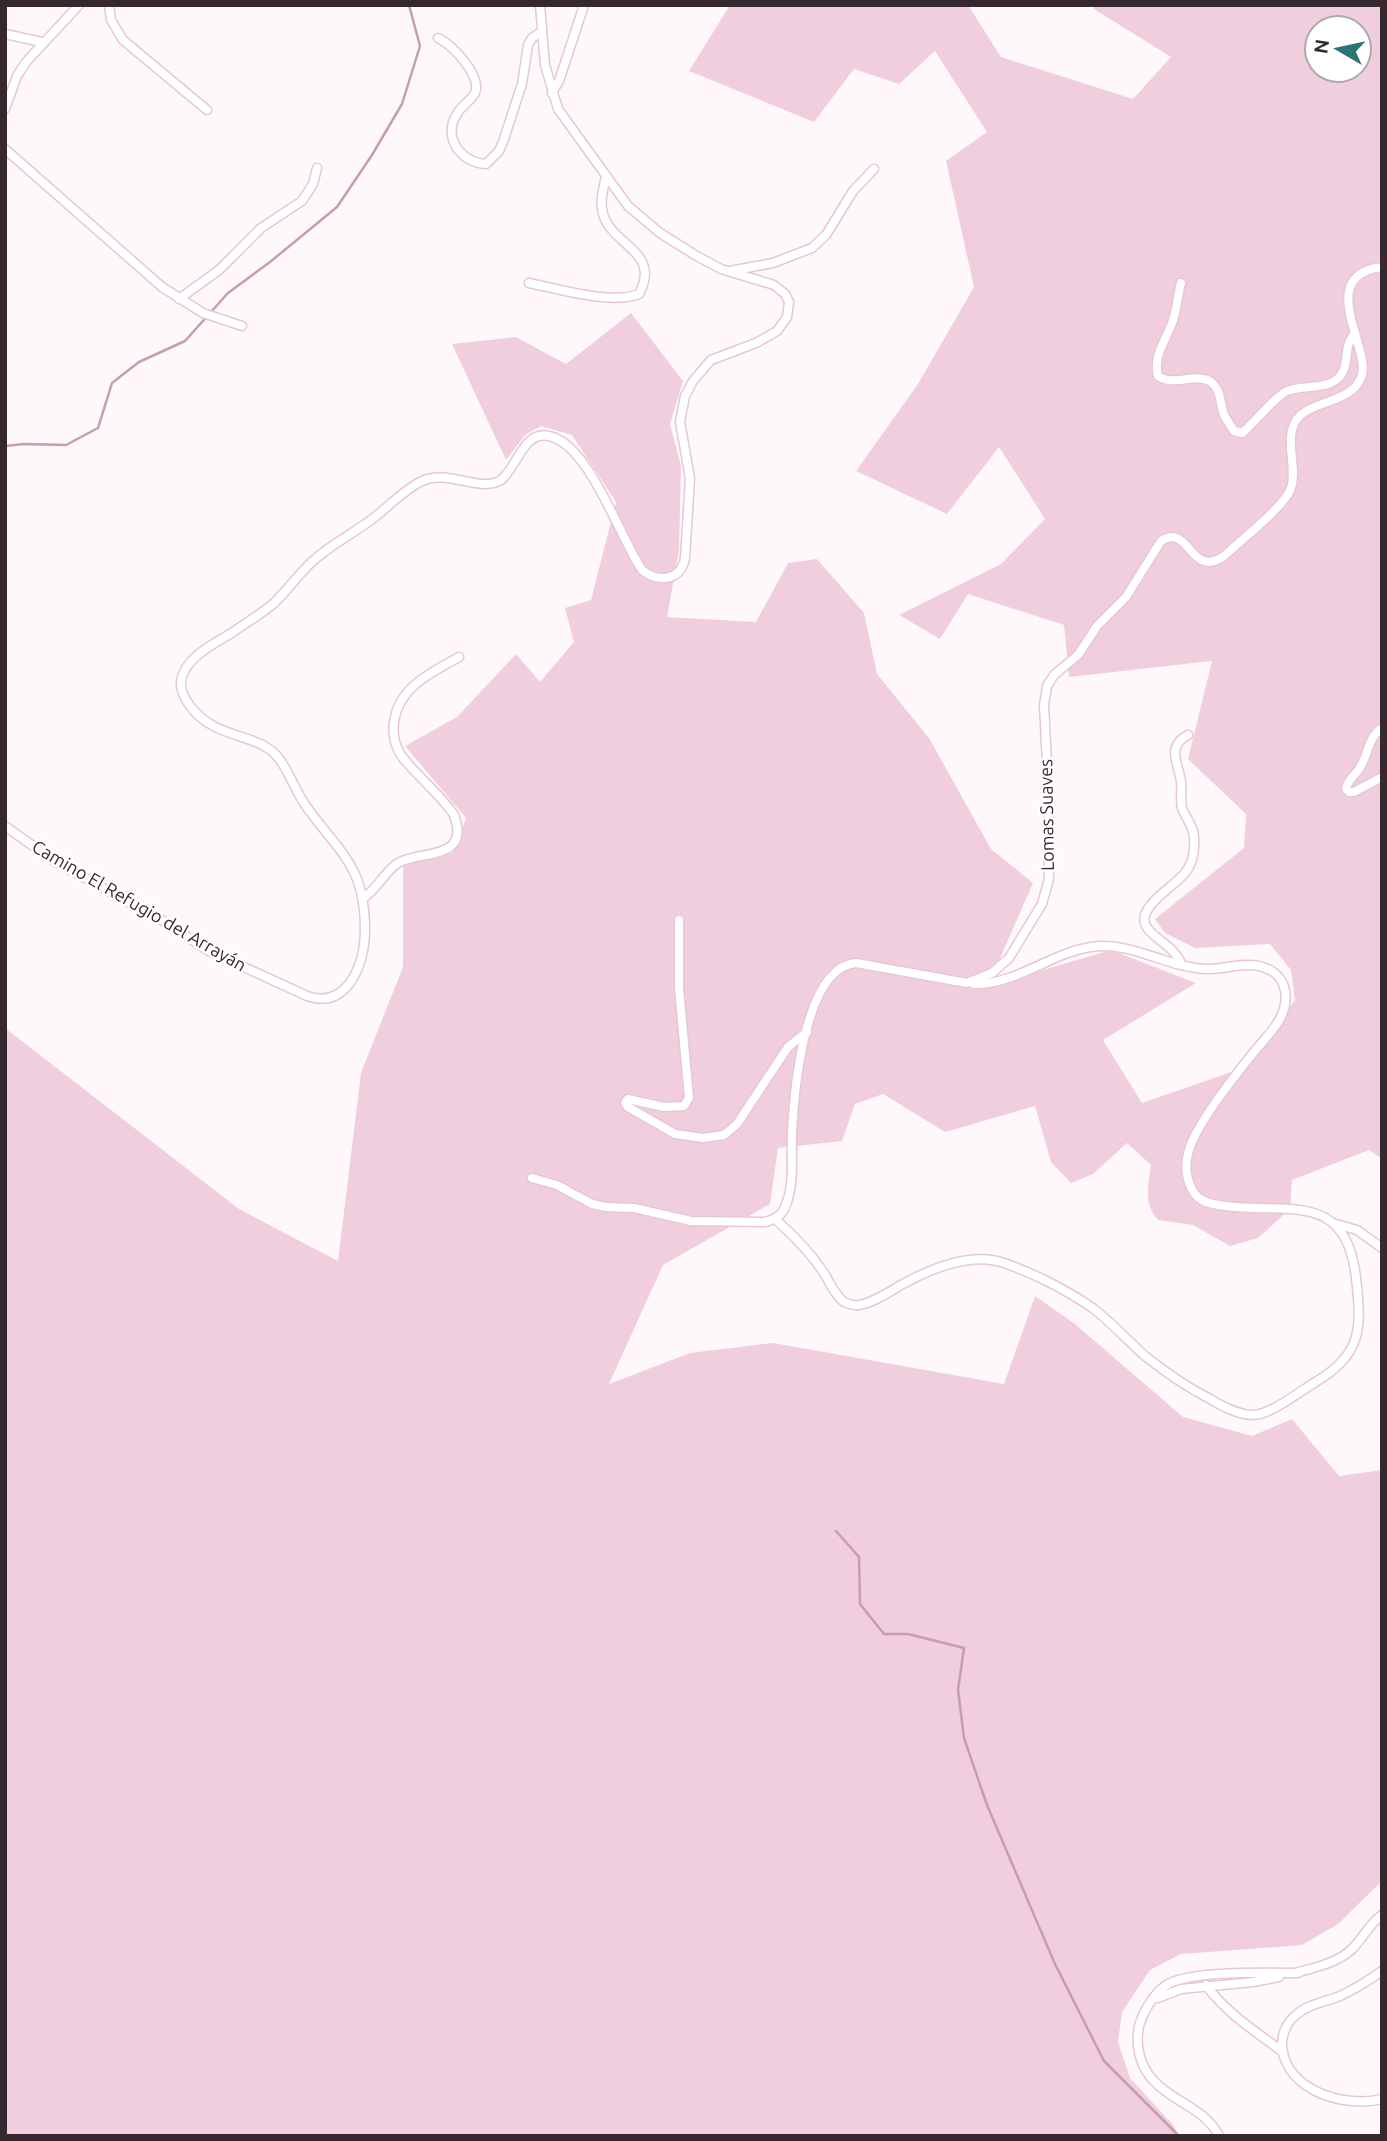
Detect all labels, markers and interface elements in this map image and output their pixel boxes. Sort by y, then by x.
north arrow [1303,14,1373,84]
text: N [1309,38,1333,55]
street label: Lomas Suaves [1035,759,1057,871]
street label: Camino El Refugio del Arrayán [29,836,250,975]

